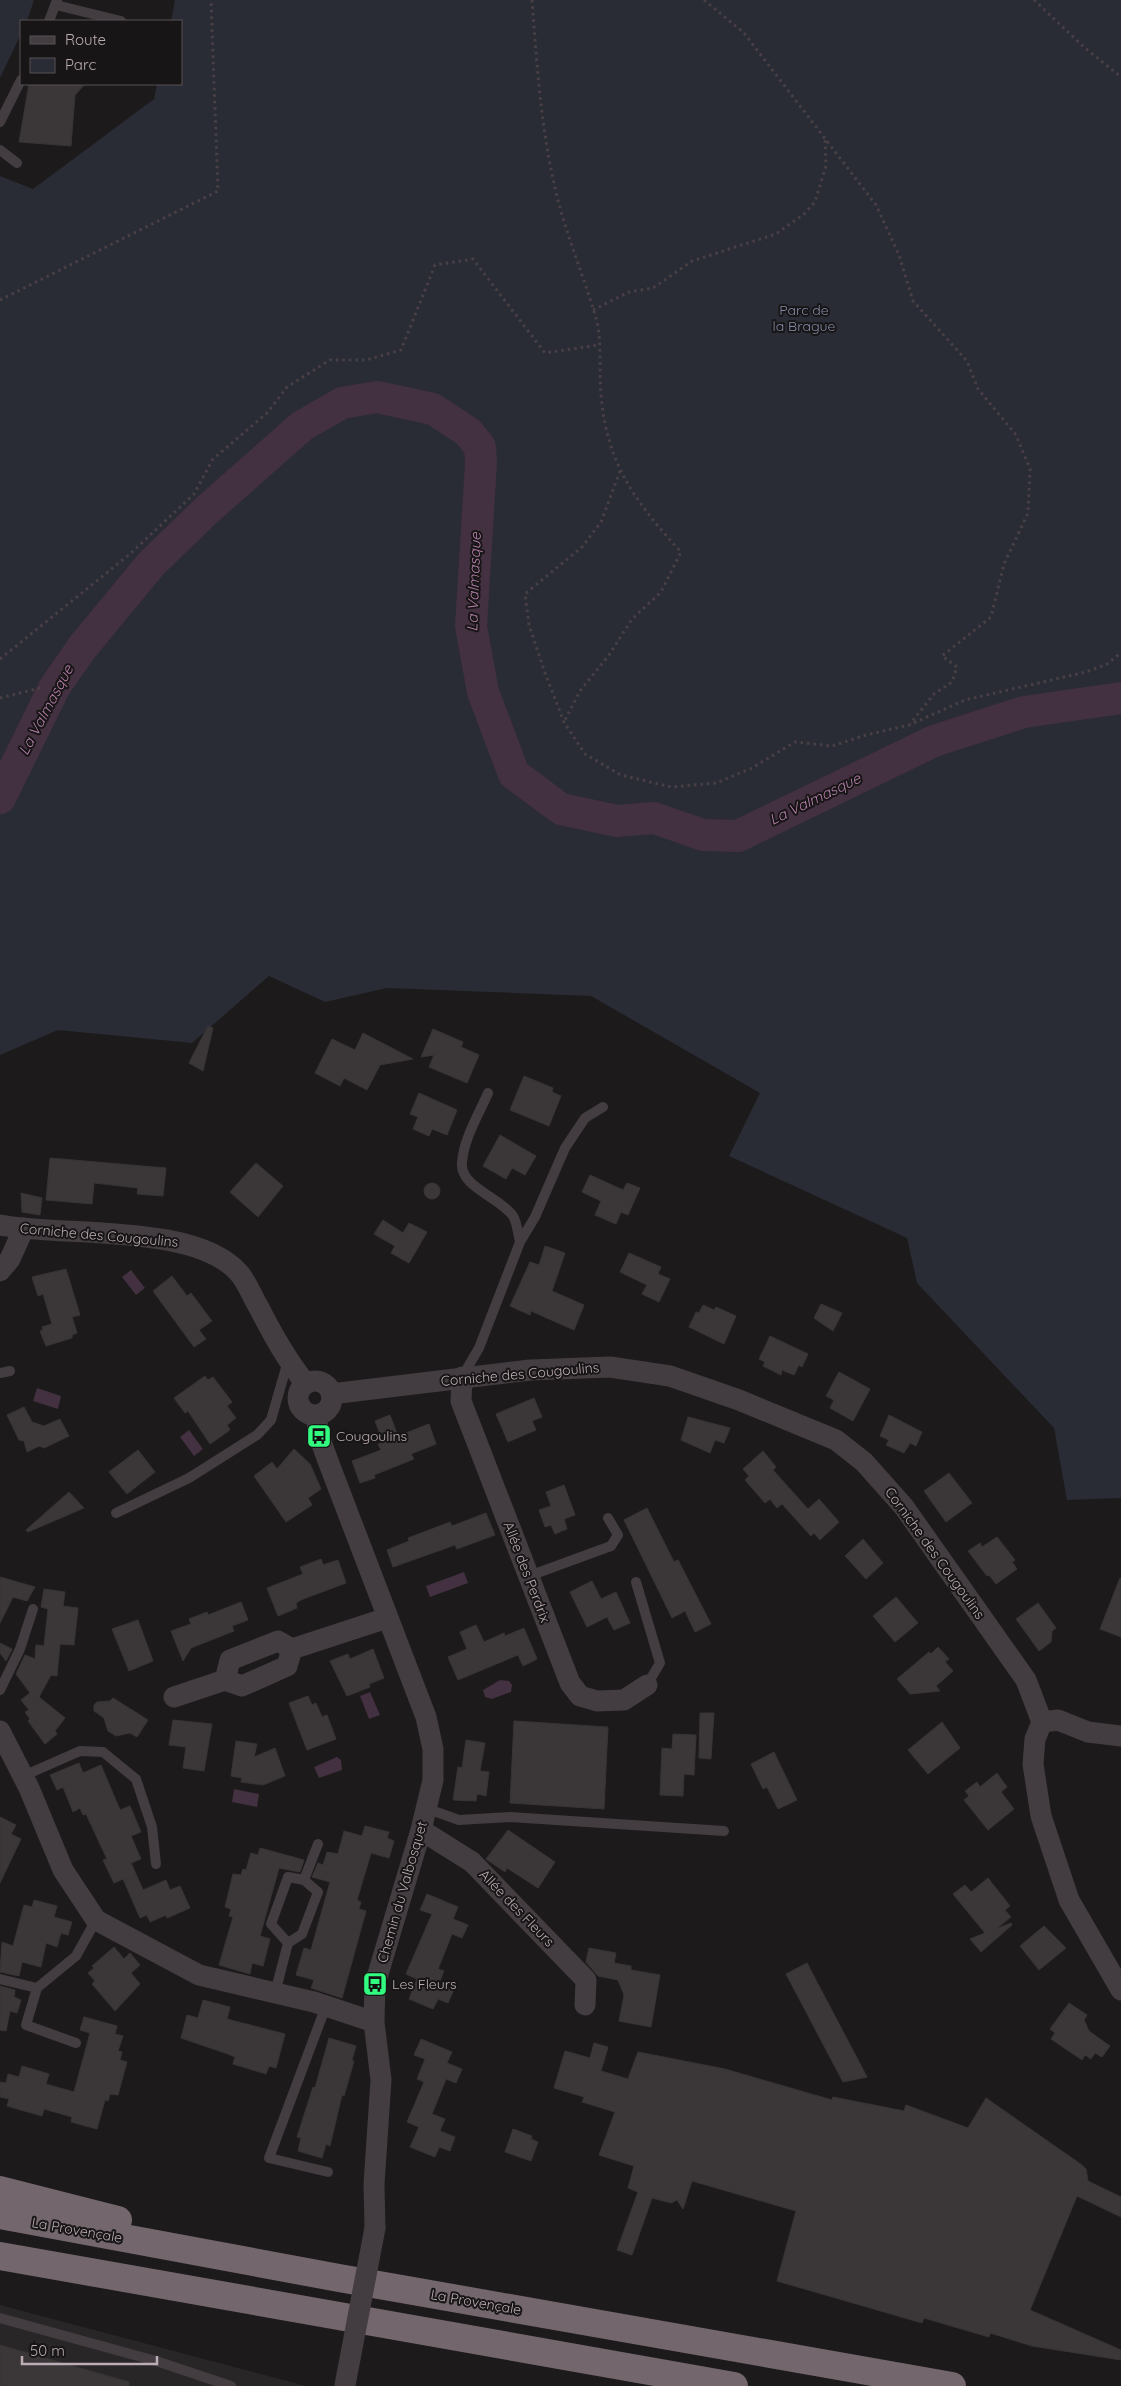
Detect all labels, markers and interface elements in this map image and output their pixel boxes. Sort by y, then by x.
legend [20,20,182,85]
text: Route [65,30,106,49]
text: Parc [65,55,96,74]
park label: Parc de la Brague [773,301,836,335]
water label: La Valmasque [462,531,485,632]
water label: La Valmasque [14,661,78,758]
water label: La Valmasque [766,768,864,829]
street label: Corniche des Cougoulins [19,1219,179,1251]
street label: Corniche des Cougoulins [440,1358,600,1390]
bus stop icon: Cougoulins [306,1423,332,1449]
place label: Cougoulins [336,1427,407,1445]
street label: Corniche des Cougoulins [881,1483,989,1623]
street label: Allée des Perdrix [499,1519,555,1625]
street label: Chemin du Valbosquet [373,1819,431,1965]
street label: Allée des Fleurs [476,1866,558,1950]
bus stop icon: Les Fleurs [362,1971,388,1997]
place label: Les Fleurs [392,1975,457,1993]
street label: La Provençale [30,2213,124,2247]
street label: La Provençale [429,2285,523,2319]
scale bar [22,2334,158,2366]
text: 50 m [30,2341,65,2360]

